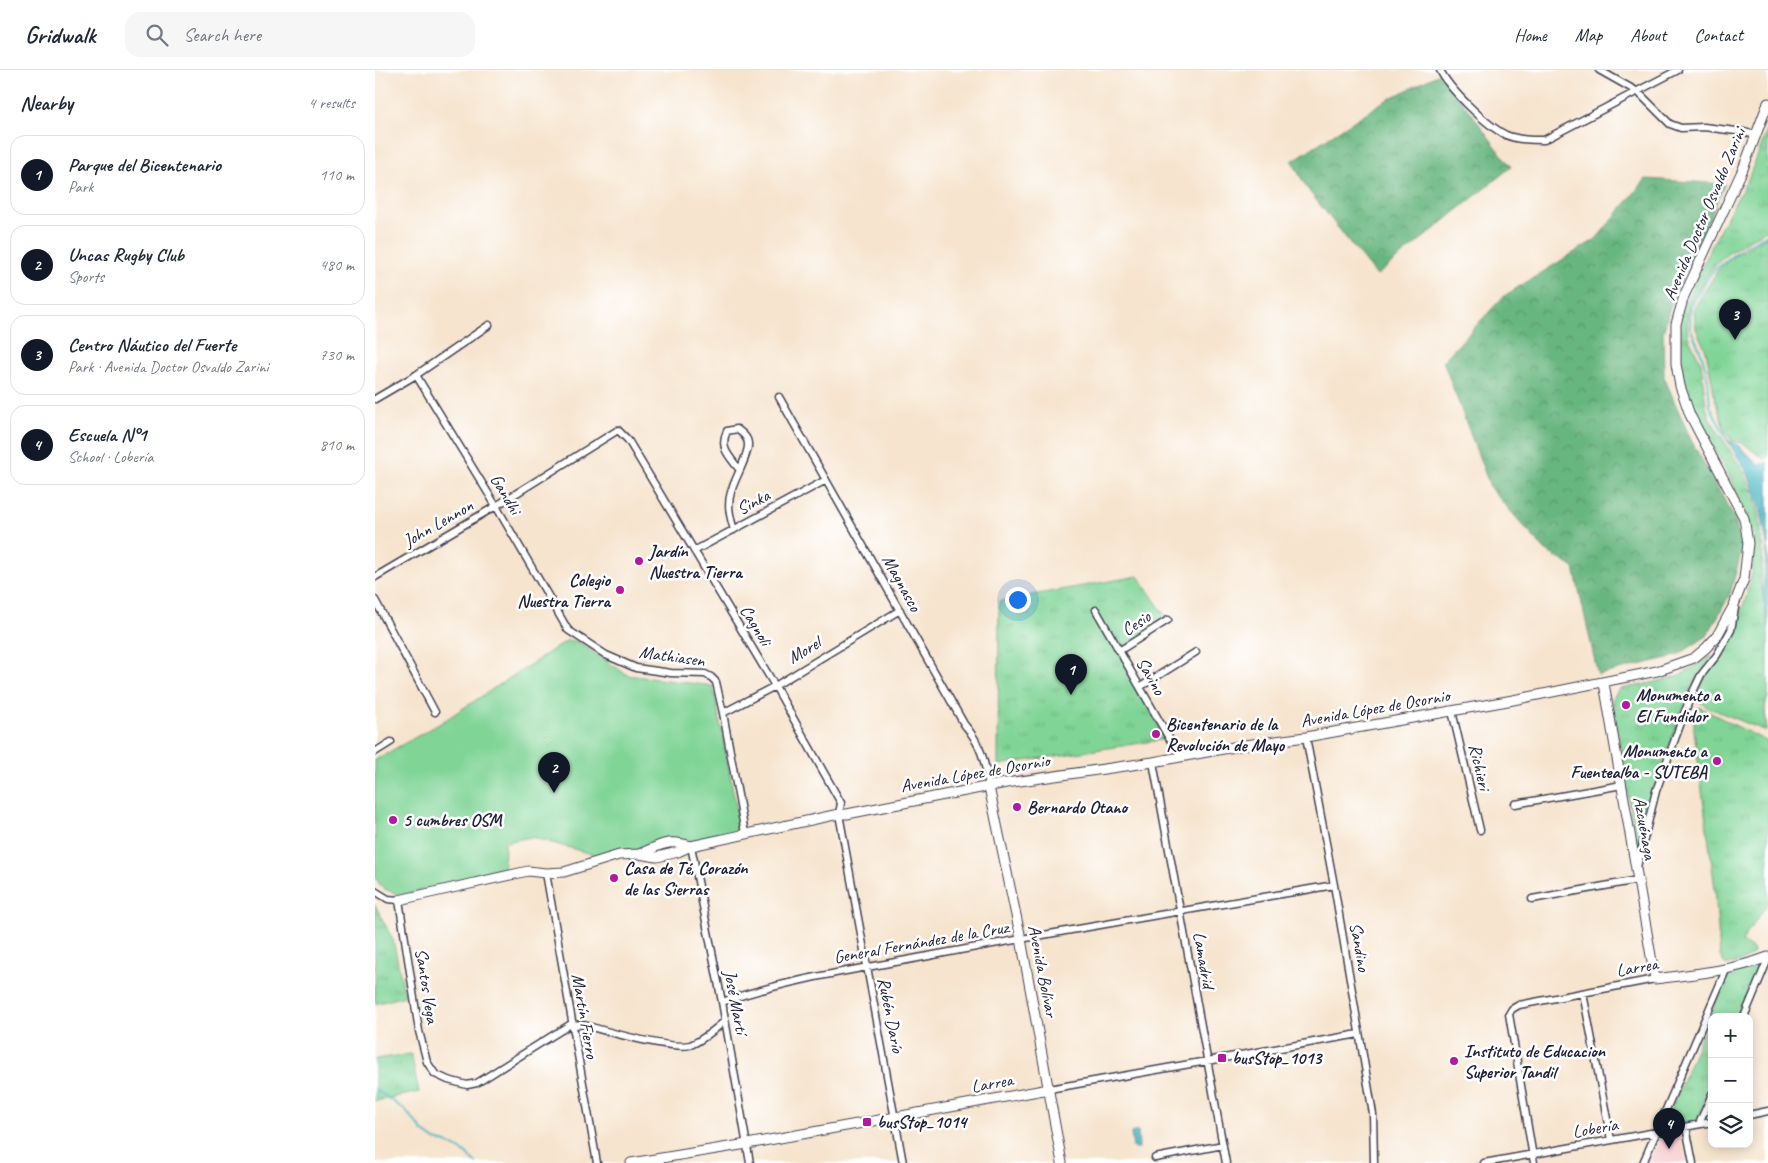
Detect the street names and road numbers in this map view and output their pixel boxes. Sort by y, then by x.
street label: Avenida Doctor Osvaldo Zarini [1658,122,1751,303]
street label: Gandhi [485,470,528,520]
street label: Sinka [733,483,775,520]
street label: John Lennon [398,494,477,552]
street label: Magnasco [877,551,927,617]
street label: Cagnoli [735,601,778,652]
street label: Cesio [1117,605,1156,640]
street label: Morel [783,630,827,668]
street label: Mathiasen [638,641,707,672]
street label: Savino [1132,653,1171,700]
street label: Avenida López de Osornio [1299,684,1453,732]
street label: Richieri [1464,742,1497,795]
street label: Avenida López de Osornio [899,749,1053,797]
street label: Azcuénaga [1629,795,1662,863]
street label: General Fernández de la Cruz [832,915,1012,968]
street label: Sandino [1345,921,1375,975]
street label: Avenida Bolívar [1023,923,1063,1020]
street label: Lamadrid [1188,930,1220,993]
street label: Santos Vega [410,947,444,1026]
street label: Larrea [1615,952,1661,981]
street label: José Martí [719,967,754,1039]
street label: Martín Fierro [567,972,604,1062]
street label: Rubén Darío [873,975,909,1056]
street label: Larrea [970,1068,1016,1097]
street label: Lobería [1571,1113,1620,1143]

